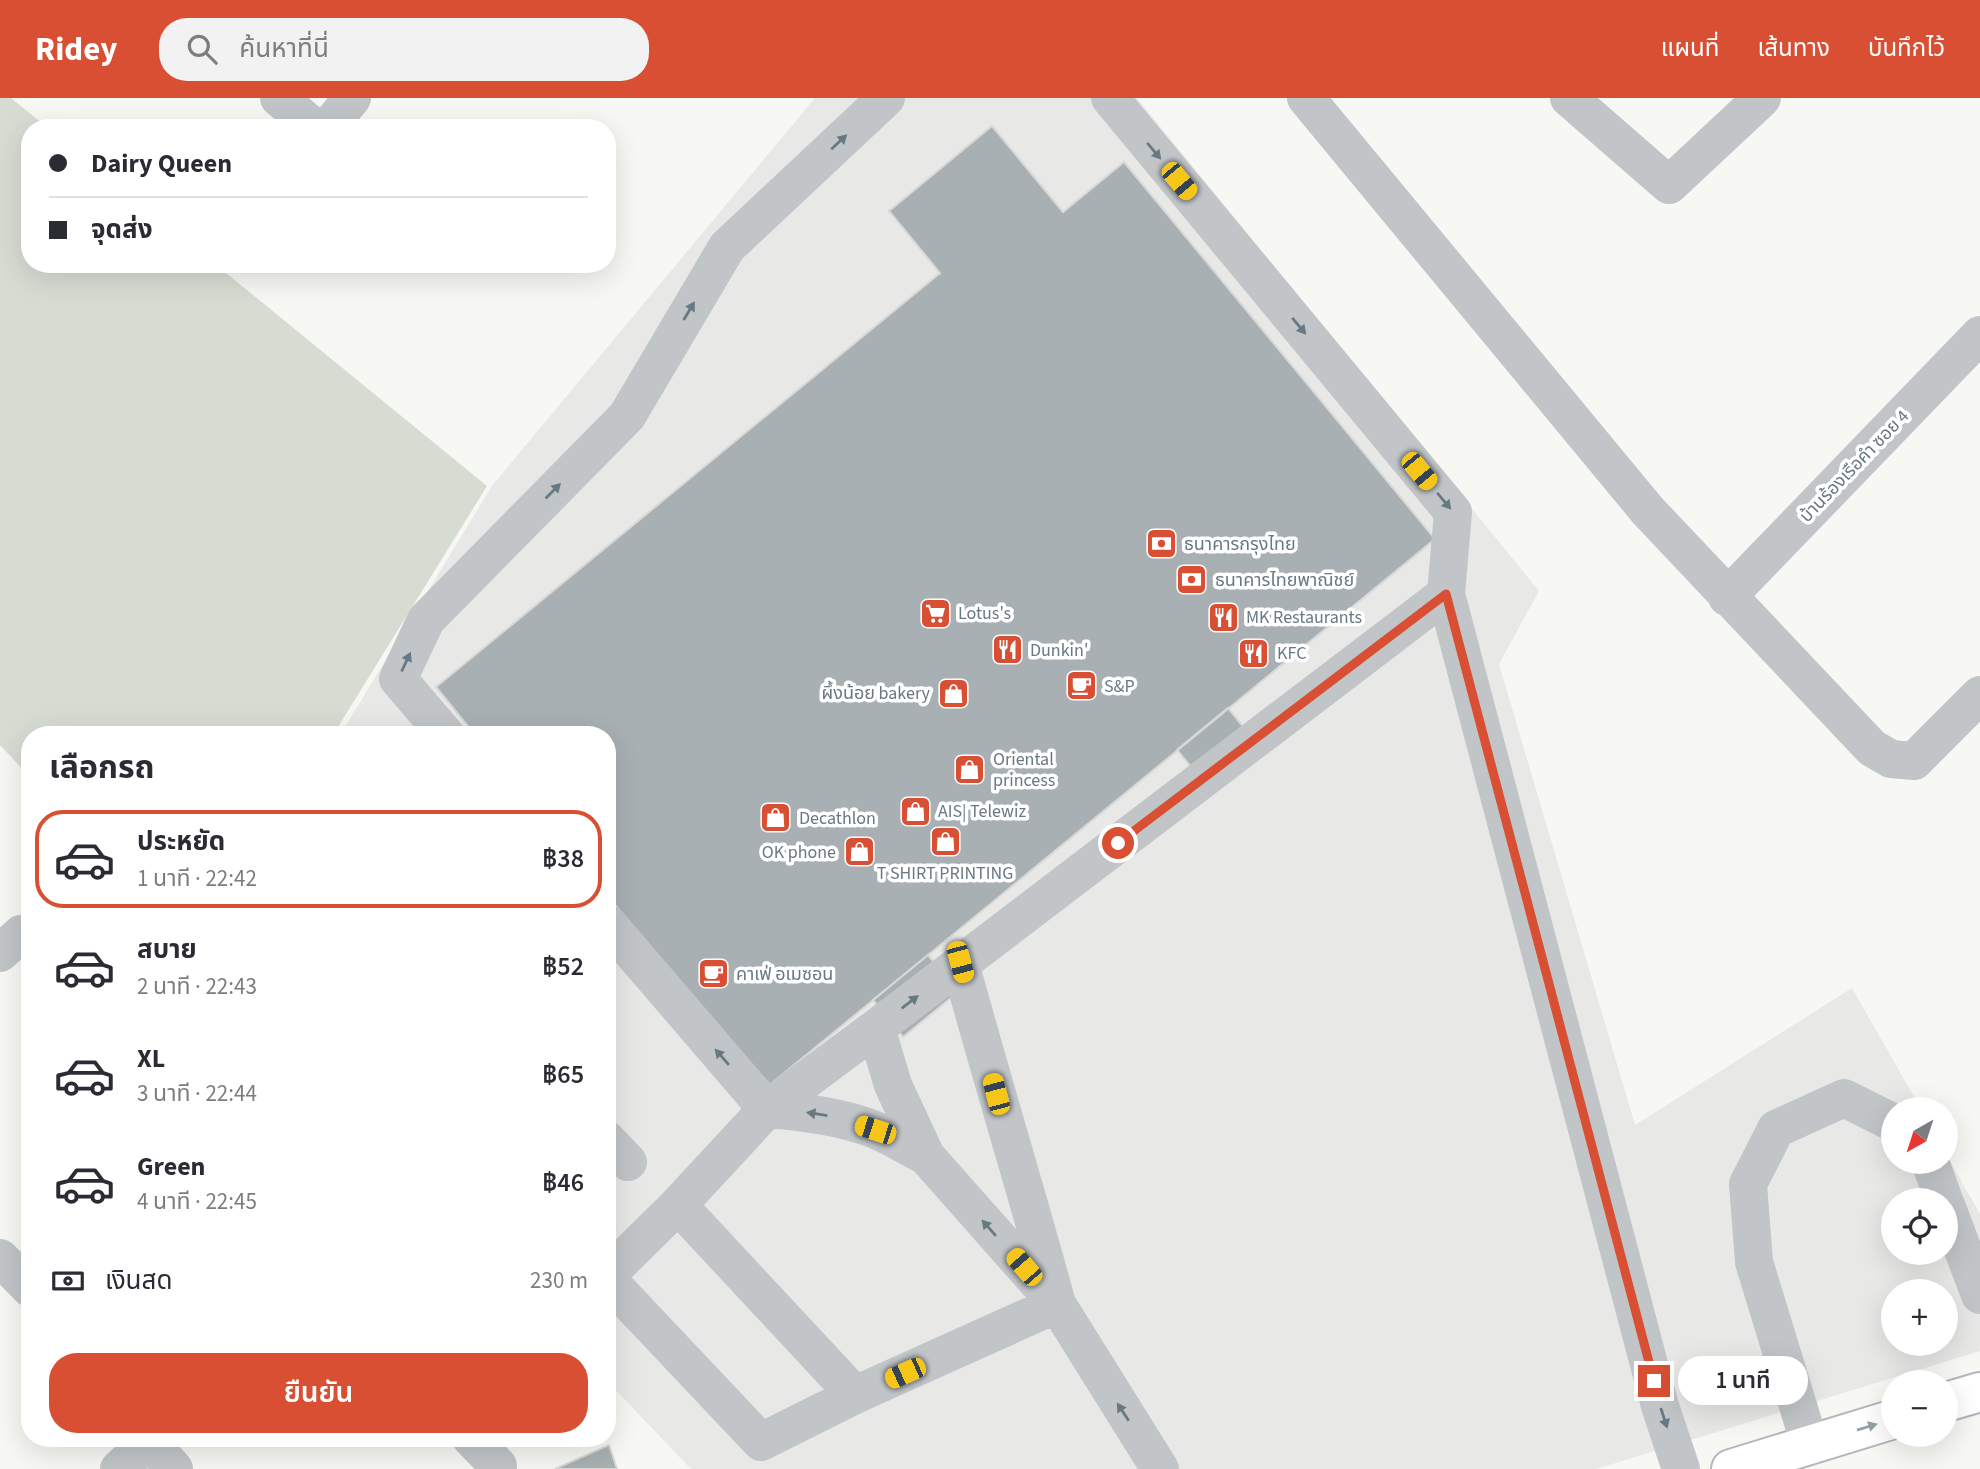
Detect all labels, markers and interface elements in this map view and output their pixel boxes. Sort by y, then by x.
search box [159,18,649,81]
text: Ridey [35,26,117,73]
icon: search [183,30,221,68]
text: ค้นหาที่นี่ [239,30,329,67]
text: แผนที่ [1661,31,1719,66]
text: เส้นทาง [1757,31,1830,66]
text: บันทึกไว้ [1868,31,1945,66]
one-way arrow [830,135,847,151]
one-way arrow [1146,142,1161,159]
text: Dairy Queen [91,145,232,182]
car [1158,158,1201,204]
text: จุดส่ง [91,211,153,248]
one-way arrow [683,302,696,321]
one-way arrow [1291,317,1306,334]
street label: บ้านร้องเรือคำ ซอย 4 [1794,404,1915,528]
car [1398,448,1441,494]
one-way arrow [544,483,560,500]
one-way arrow [1436,492,1452,510]
bank icon: ธนาคารกรุงไทย [1144,527,1178,561]
place label: ธนาคารกรุงไทย [1184,532,1296,557]
bank icon: ธนาคารไทยพาณิชย์ [1175,563,1209,597]
place label: ธนาคารไทยพาณิชย์ [1215,568,1354,593]
supermarket icon: Lotus's [918,596,952,630]
restaurant icon: MK Restaurants [1206,600,1240,634]
place label: Lotus's [958,601,1011,626]
place label: MK Restaurants [1246,605,1362,630]
restaurant icon: Dunkin' [990,633,1024,667]
restaurant icon: KFC [1237,636,1271,670]
place label: Dunkin' [1030,638,1088,663]
place label: KFC [1277,641,1306,666]
one-way arrow [400,652,412,672]
cafe icon: S&P [1064,669,1098,703]
place label: S&P [1104,674,1135,699]
shop icon: ผึ้งน้อย bakery [936,676,970,710]
place label: ผึ้งน้อย bakery [822,680,931,706]
text: เลือกรถ [49,745,154,791]
place label: Oriental princess [993,747,1055,793]
shop icon: Oriental princess [953,752,987,786]
shop icon: AIS| Telewiz [898,794,932,828]
place label: AIS| Telewiz [938,799,1026,824]
shop icon: Decathlon [759,801,793,835]
place label: Decathlon [799,806,876,831]
text: ประหยัด [137,823,225,860]
shop icon: T SHIRT PRINTING [928,825,962,859]
route start [1102,827,1134,859]
icon: car [53,828,116,891]
shop icon: OK phone [842,835,876,869]
text: ฿38 [542,840,584,877]
place label: OK phone [762,840,836,865]
place label: T SHIRT PRINTING [877,861,1013,886]
text: 1 นาที · 22:42 [137,862,257,895]
text: สบาย [137,931,197,968]
icon: car [53,936,116,999]
car [945,939,976,985]
text: ฿52 [542,948,584,985]
cafe icon: คาเฟ่ อเมซอน [696,957,730,991]
place label: คาเฟ่ อเมซอน [736,962,833,987]
text: 2 นาที · 22:43 [137,970,257,1003]
one-way arrow [900,994,918,1009]
text: XL [137,1040,165,1077]
icon: car [53,1044,116,1107]
one-way arrow [715,1049,730,1066]
text: ฿65 [542,1056,584,1093]
car [981,1071,1012,1117]
text: 3 นาที · 22:44 [137,1077,257,1110]
north arrow [1881,1097,1958,1174]
map controls [1881,1097,1958,1447]
one-way arrow [806,1109,828,1120]
car [852,1114,899,1146]
text: Green [137,1148,205,1185]
icon: car [53,1152,116,1215]
text: ฿46 [542,1164,584,1201]
text: 4 นาที · 22:45 [137,1185,257,1218]
button: locate [1881,1188,1958,1265]
one-way arrow [982,1220,998,1237]
car [1003,1244,1046,1290]
icon: cash [49,1262,87,1300]
text: เงินสด [105,1262,172,1299]
text: 230 m [530,1264,588,1297]
button: + [1881,1279,1958,1356]
button: ยืนยัน [49,1353,588,1433]
car [882,1355,929,1391]
callout: 1 นาที [1678,1356,1808,1406]
text: 1 นาที [1715,1364,1771,1397]
route end [1638,1365,1670,1397]
button: − [1881,1370,1958,1447]
one-way arrow [1116,1402,1129,1421]
one-way arrow [1659,1408,1670,1429]
one-way arrow [1856,1421,1877,1432]

